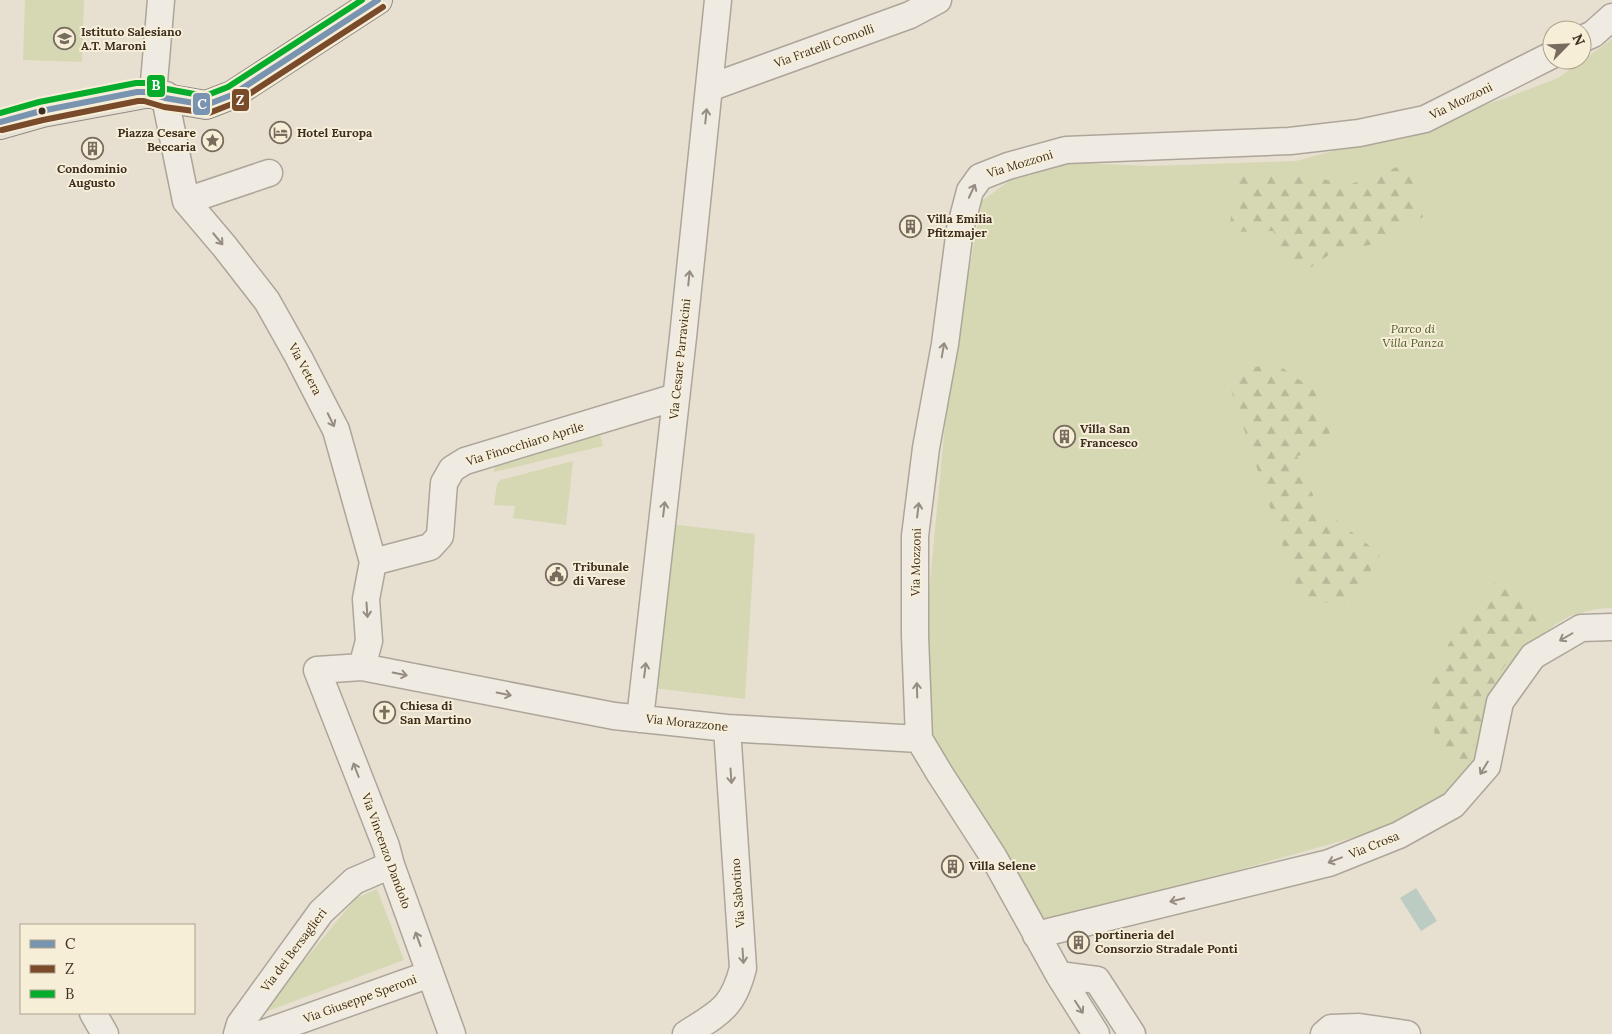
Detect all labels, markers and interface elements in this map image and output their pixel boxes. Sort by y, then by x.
street label: Via Fratelli Comolli [771,20,876,71]
north arrow [1542,20,1592,70]
place label: Istituto Salesiano A.T. Maroni [81,24,182,53]
school or university icon: Istituto Salesiano A.T. Maroni [53,27,77,51]
text: N [1568,31,1589,48]
line badge: B [146,74,166,98]
text: B [151,76,161,94]
street label: Via Mozzoni [1426,79,1495,123]
line badge: Z [231,88,250,112]
text: Z [236,91,244,109]
line badge: C [192,92,211,116]
text: C [197,95,207,113]
unlabelled marker [37,106,47,116]
one-way arrow [701,108,711,124]
hotel icon: Hotel Europa [269,121,293,145]
place label: Piazza Cesare Beccaria [117,125,197,154]
place label: Hotel Europa [297,125,373,140]
place icon: Piazza Cesare Beccaria [200,128,224,152]
building icon: Condominio Augusto [80,136,104,160]
street label: Via Mozzoni [984,146,1055,181]
place label: Condominio Augusto [57,161,127,190]
one-way arrow [967,183,977,198]
place label: Villa Emilia Pfitzmajer [927,211,993,240]
building icon: Villa Emilia Pfitzmajer [899,214,923,238]
one-way arrow [212,232,223,245]
one-way arrow [684,270,694,286]
street label: Via Cesare Parravicini [666,298,693,421]
park label: Parco di Villa Panza [1382,321,1444,350]
street label: Via Vetera [285,339,325,397]
one-way arrow [939,342,949,358]
one-way arrow [327,412,337,427]
street label: Via Finocchiaro Aprile [463,418,586,469]
place label: Villa San Francesco [1080,421,1138,450]
building icon: Villa San Francesco [1052,424,1076,448]
one-way arrow [659,501,669,517]
one-way arrow [914,503,924,519]
street label: Via Mozzoni [907,528,924,597]
place label: Tribunale di Varese [573,559,629,588]
public building icon: Tribunale di Varese [545,562,569,586]
one-way arrow [362,602,372,618]
one-way arrow [1559,633,1573,643]
one-way arrow [640,662,650,678]
one-way arrow [392,669,408,679]
one-way arrow [913,682,922,698]
one-way arrow [496,690,512,699]
place label: Chiesa di San Martino [400,698,471,727]
church icon: Chiesa di San Martino [372,701,396,725]
street label: Via Morazzone [644,711,729,734]
one-way arrow [1479,760,1489,774]
one-way arrow [351,762,360,778]
one-way arrow [726,768,735,784]
street label: Via Vincenzo Dandolo [358,790,414,911]
street label: Via Crosa [1346,828,1401,862]
building icon: Villa Selene [941,854,965,878]
one-way arrow [1328,856,1343,865]
street label: Via Sabotino [728,858,747,929]
place label: Villa Selene [969,858,1037,873]
one-way arrow [1170,896,1186,905]
street label: Via dei Bersaglieri [257,905,330,995]
legend [20,924,195,1014]
place label: portineria del Consorzio Stradale Ponti [1095,927,1238,956]
building icon: portineria del Consorzio Stradale Ponti [1067,930,1091,954]
one-way arrow [413,931,422,947]
text: C [65,934,76,953]
one-way arrow [738,948,747,964]
text: Z [65,959,74,978]
street label: Via Giuseppe Speroni [300,971,418,1026]
text: B [65,984,74,1003]
one-way arrow [1074,999,1084,1013]

